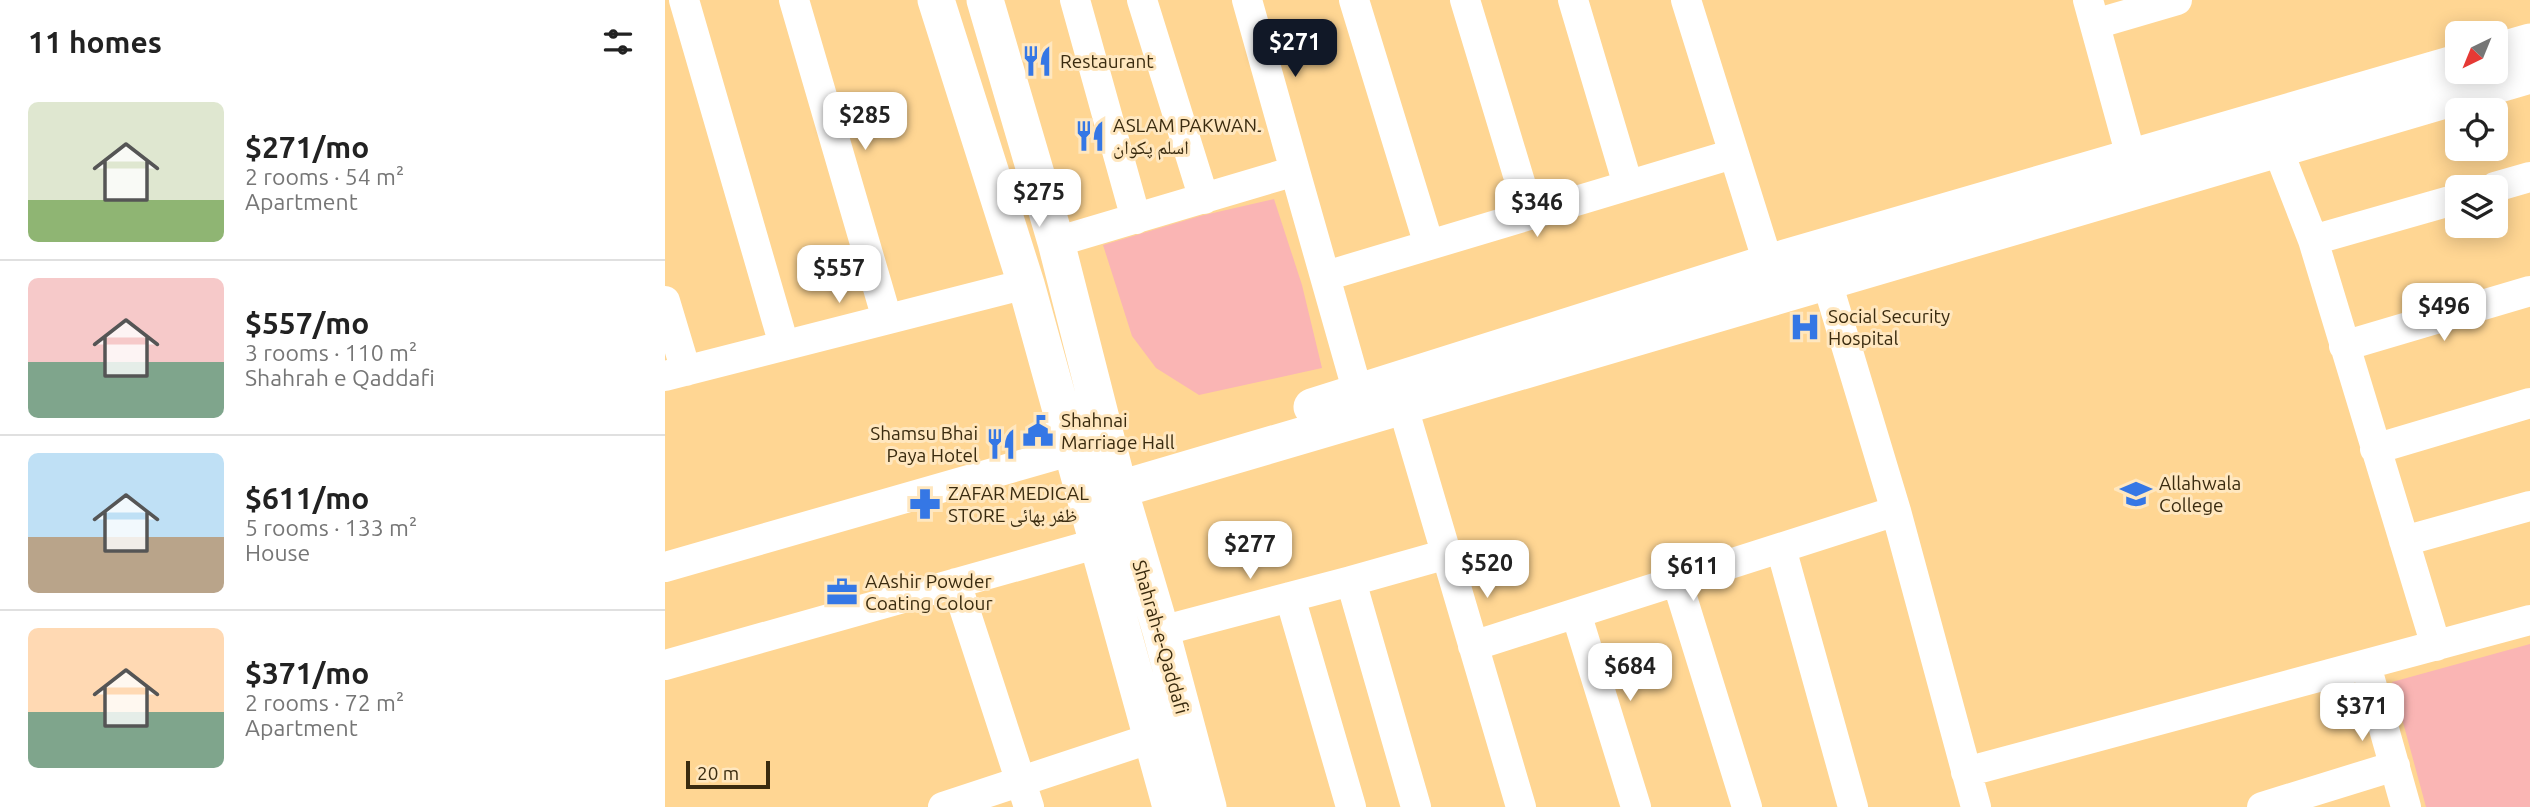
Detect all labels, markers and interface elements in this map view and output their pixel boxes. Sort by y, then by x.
pin: $271 [1254,20,1336,79]
north arrow [2445,21,2508,84]
map controls [2445,21,2508,238]
icon: filters [599,23,637,61]
text: 11 homes [28,25,162,59]
text: $271 [1269,29,1321,54]
restaurant icon: Restaurant [1020,44,1054,78]
place label: Restaurant [1060,50,1154,72]
pin: $285 [824,92,906,152]
button: locate [2445,98,2508,161]
text: $285 [839,102,891,127]
place label: ASLAM PAKWAN۔ اسلم پکوان [1113,114,1262,160]
restaurant icon: ASLAM PAKWAN۔ اسلم پکوان [1073,119,1107,153]
icon: home [84,130,168,214]
text: $271/mo [245,130,369,164]
text: 2 rooms · 54 m² [245,164,404,189]
pin: $275 [998,170,1080,229]
button: layers [2445,175,2508,238]
text: $275 [1013,179,1065,204]
pin: $346 [1496,180,1578,239]
text: Apartment [245,189,358,214]
text: $346 [1511,189,1563,214]
pin: $557 [798,246,880,305]
text: $557 [813,255,865,280]
pin: $496 [2403,284,2485,343]
text: $496 [2418,293,2470,318]
place label: Social Security Hospital [1828,305,1950,349]
icon: home [84,306,168,390]
text: $557/mo [245,306,369,340]
hospital icon: Social Security Hospital [1788,310,1822,344]
text: 3 rooms · 110 m² [245,340,417,365]
text: Shahrah e Qaddafi [245,365,435,390]
place label: Shahnai Marriage Hall [1061,409,1175,453]
public building icon: Shahnai Marriage Hall [1021,414,1055,448]
place label: Shamsu Bhai Paya Hotel [870,422,978,466]
restaurant icon: Shamsu Bhai Paya Hotel [984,427,1018,461]
place label: Allahwala College [2159,472,2241,516]
school or university icon: Allahwala College [2119,477,2153,511]
icon: home [84,481,168,565]
text: $611/mo [245,481,369,515]
place label: ZAFAR MEDICAL STORE ظفر بھائی [948,482,1089,527]
pharmacy icon: ZAFAR MEDICAL STORE ظفر بھائی [908,487,942,521]
text: 5 rooms · 133 m² [245,515,417,540]
pin: $277 [1209,522,1291,581]
text: $277 [1224,531,1276,556]
text: House [245,540,310,565]
pin: $520 [1446,540,1528,600]
pin: $611 [1652,544,1734,603]
text: $520 [1461,550,1513,575]
text: $611 [1667,553,1719,578]
street label: Shahrah-e-Qaddafi [1128,557,1194,717]
place label: AAshir Powder Coating Colour [865,570,993,614]
office icon: AAshir Powder Coating Colour [825,575,859,609]
pin: $684 [1589,644,1671,703]
text: $684 [1604,653,1656,678]
icon: home [84,656,168,740]
text: $371/mo [245,656,369,690]
pin: $371 [2321,684,2403,743]
text: 2 rooms · 72 m² [245,690,404,715]
text: $371 [2336,693,2388,718]
text: Apartment [245,715,358,740]
scale bar [686,758,770,790]
text: 20 m [697,762,739,784]

